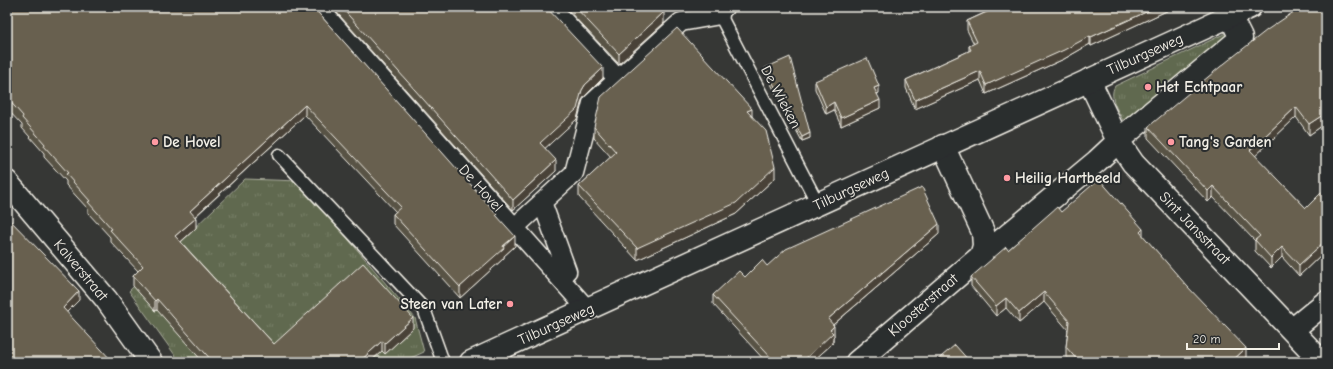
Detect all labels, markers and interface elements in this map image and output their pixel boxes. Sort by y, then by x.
street label: Tilburgseweg [1104,29,1186,79]
street label: De Wieken [757,62,805,132]
place label: Het Echtpaar [1156,78,1242,96]
marker: Het Echtpaar [1143,82,1153,92]
place label: De Hovel [163,133,220,151]
place label: Tang's Garden [1179,133,1272,151]
marker: De Hovel [150,137,160,147]
marker: Tang's Garden [1166,137,1176,147]
street label: De Hovel [455,161,507,215]
street label: Tilburgseweg [810,164,892,214]
place label: Heilig Hartbeeld [1015,169,1121,187]
marker: Heilig Hartbeeld [1002,173,1012,183]
street label: Sint Jansstraat [1156,188,1235,269]
street label: Kalverstraat [50,236,112,305]
street label: Kloosterstraat [884,269,962,340]
place label: Steen van Later [401,295,502,313]
marker: Steen van Later [505,299,515,309]
street label: Tilburgseweg [515,299,597,349]
scale bar [1187,325,1279,351]
text: 20 m [1193,332,1221,346]

